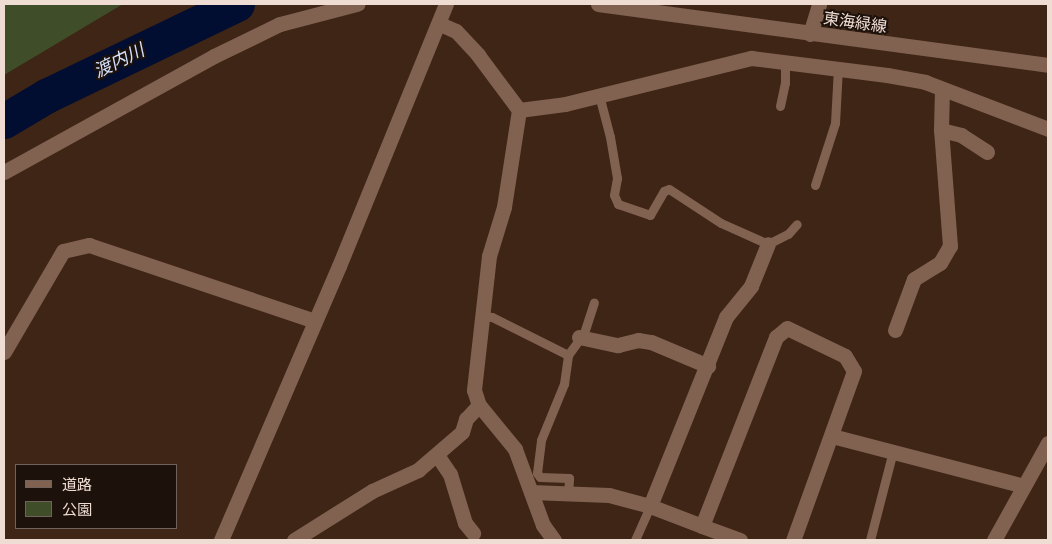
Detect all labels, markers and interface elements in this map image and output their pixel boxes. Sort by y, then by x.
street label: 東海緑線 [822,9,888,37]
water label: 渡内川 [90,39,148,83]
legend [15,464,178,529]
text: 道路 [62,476,92,494]
text: 公園 [62,501,92,519]

